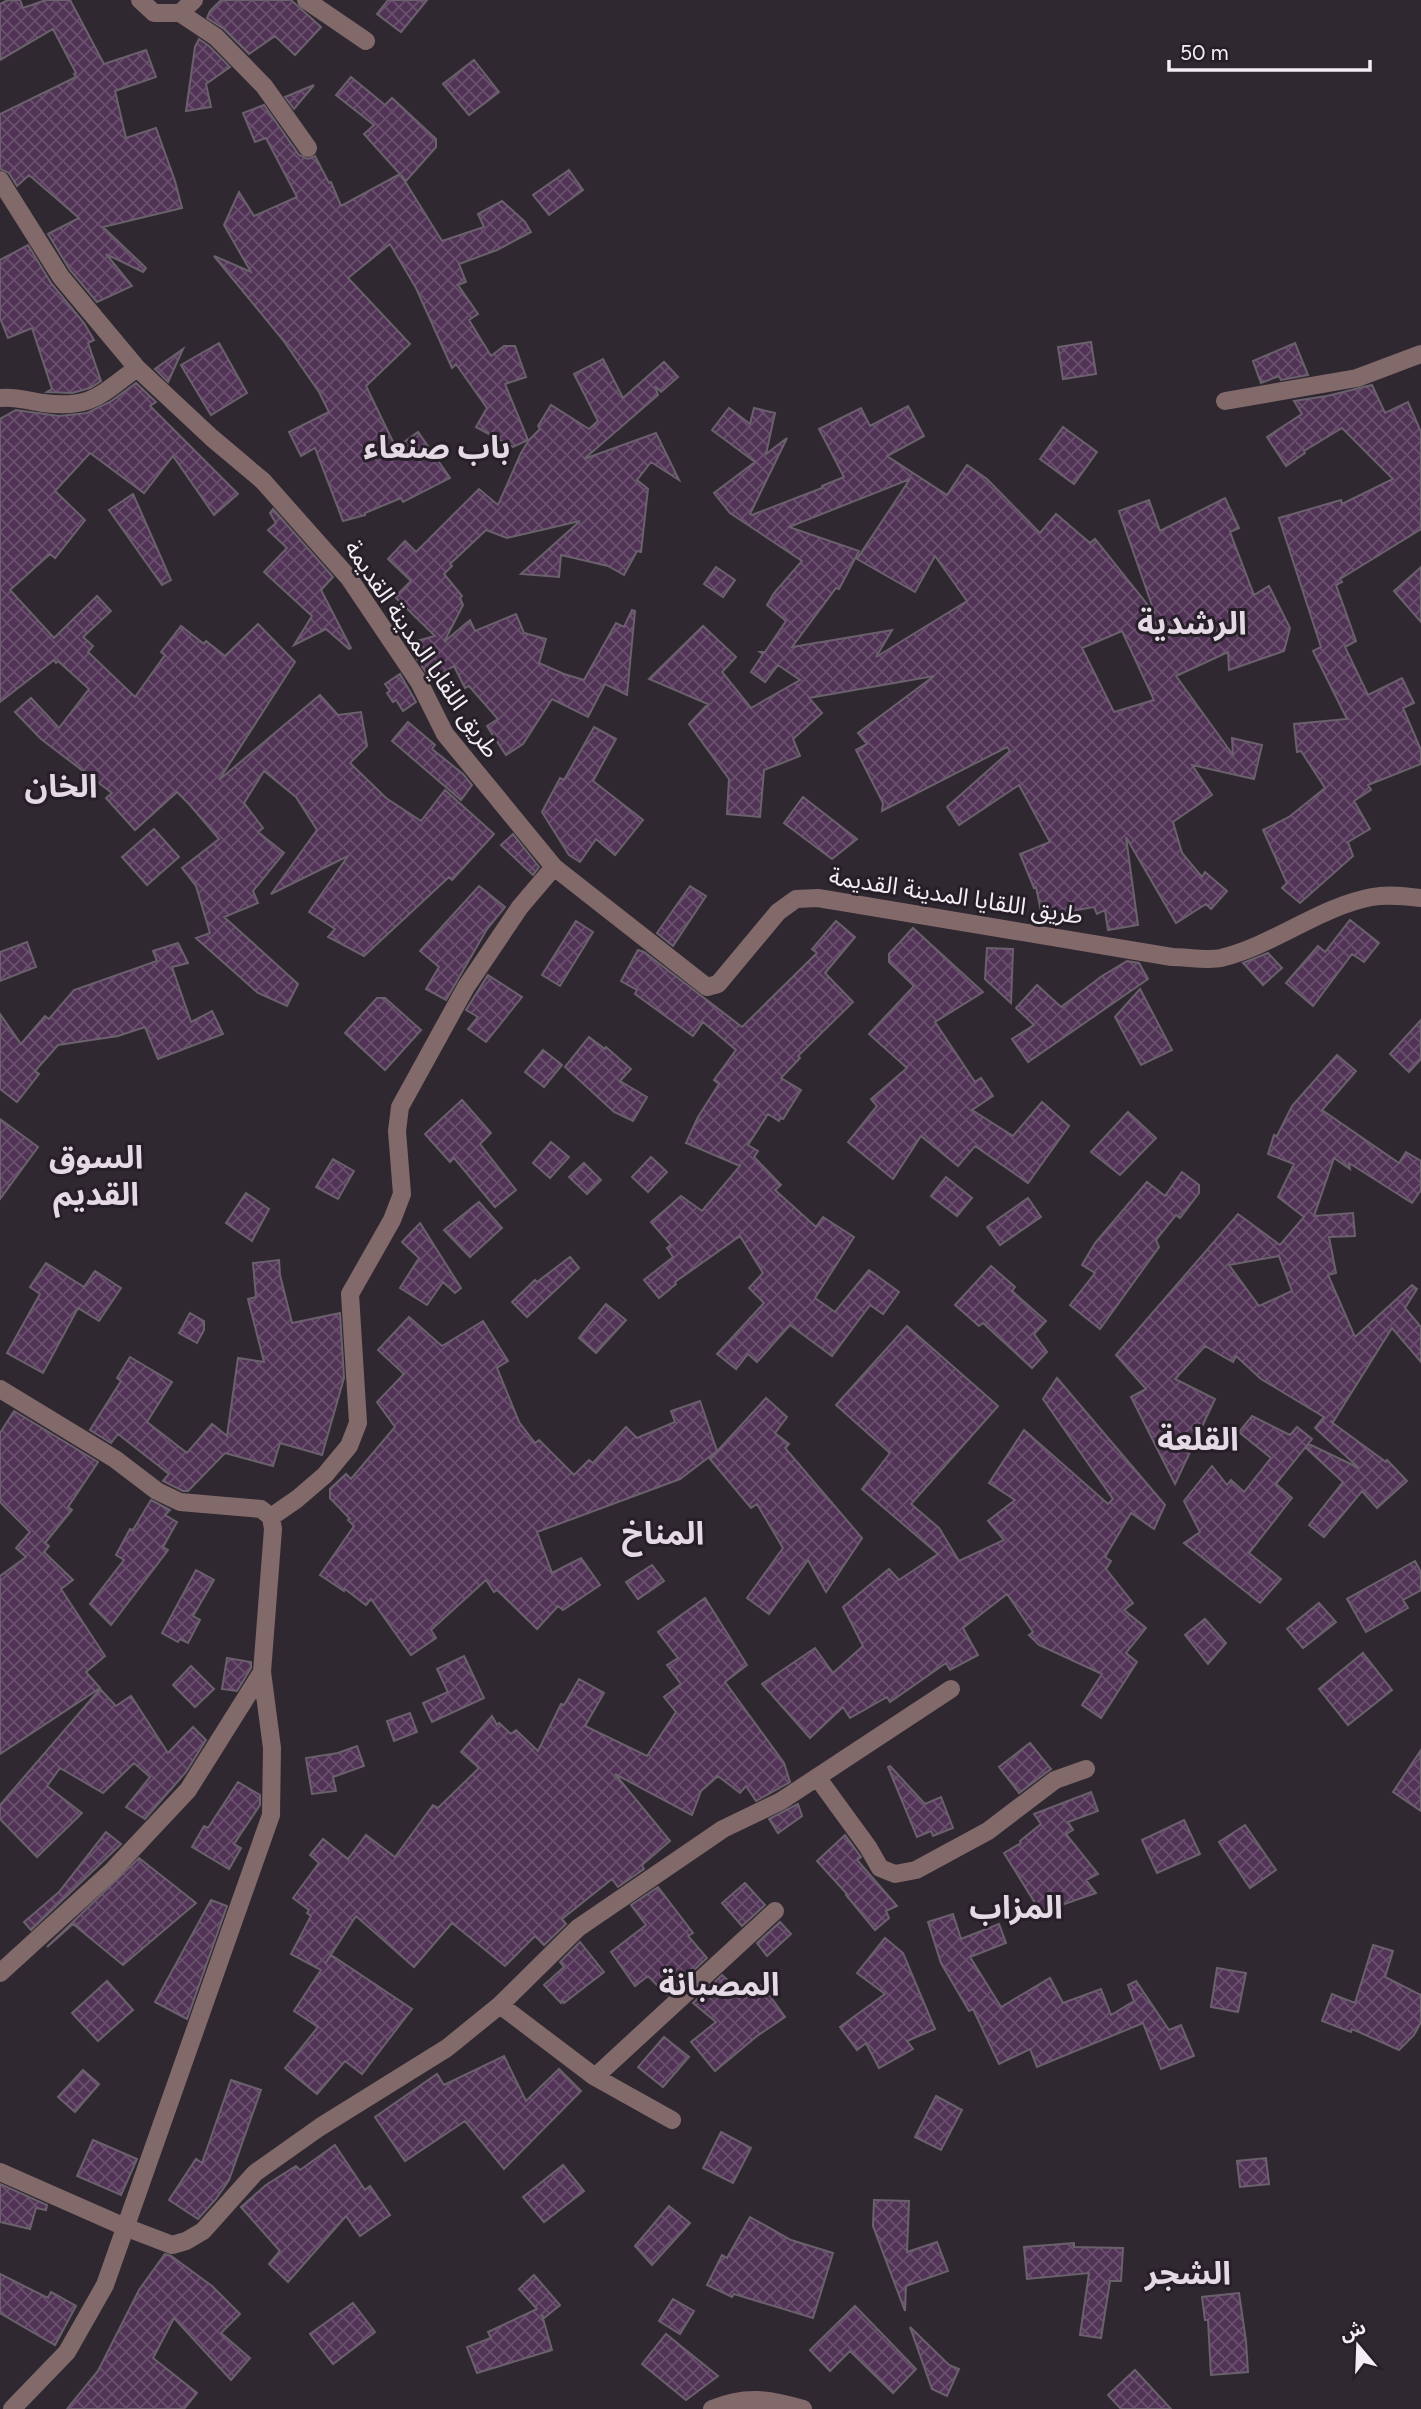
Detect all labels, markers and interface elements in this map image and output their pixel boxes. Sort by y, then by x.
scale bar [1169,28,1370,72]
text: 50 m [1180,40,1229,65]
district label: باب صنعاء [363,428,511,466]
street label: طريق اللقايا المدينة القديمة [338,534,506,764]
district label: الرشدية [1137,604,1247,642]
district label: الخان [24,767,98,805]
street label: طريق اللقايا المدينة القديمة [827,861,1085,931]
district label: السوق القديم [49,1138,143,1218]
district label: القلعة [1157,1420,1239,1458]
district label: المناخ [622,1514,704,1557]
district label: المزاب [969,1888,1063,1926]
district label: المصبانة [659,1965,779,2003]
district label: الشجر [1143,2254,1231,2292]
north arrow [1323,2311,1393,2381]
text: ش [1337,2315,1369,2346]

